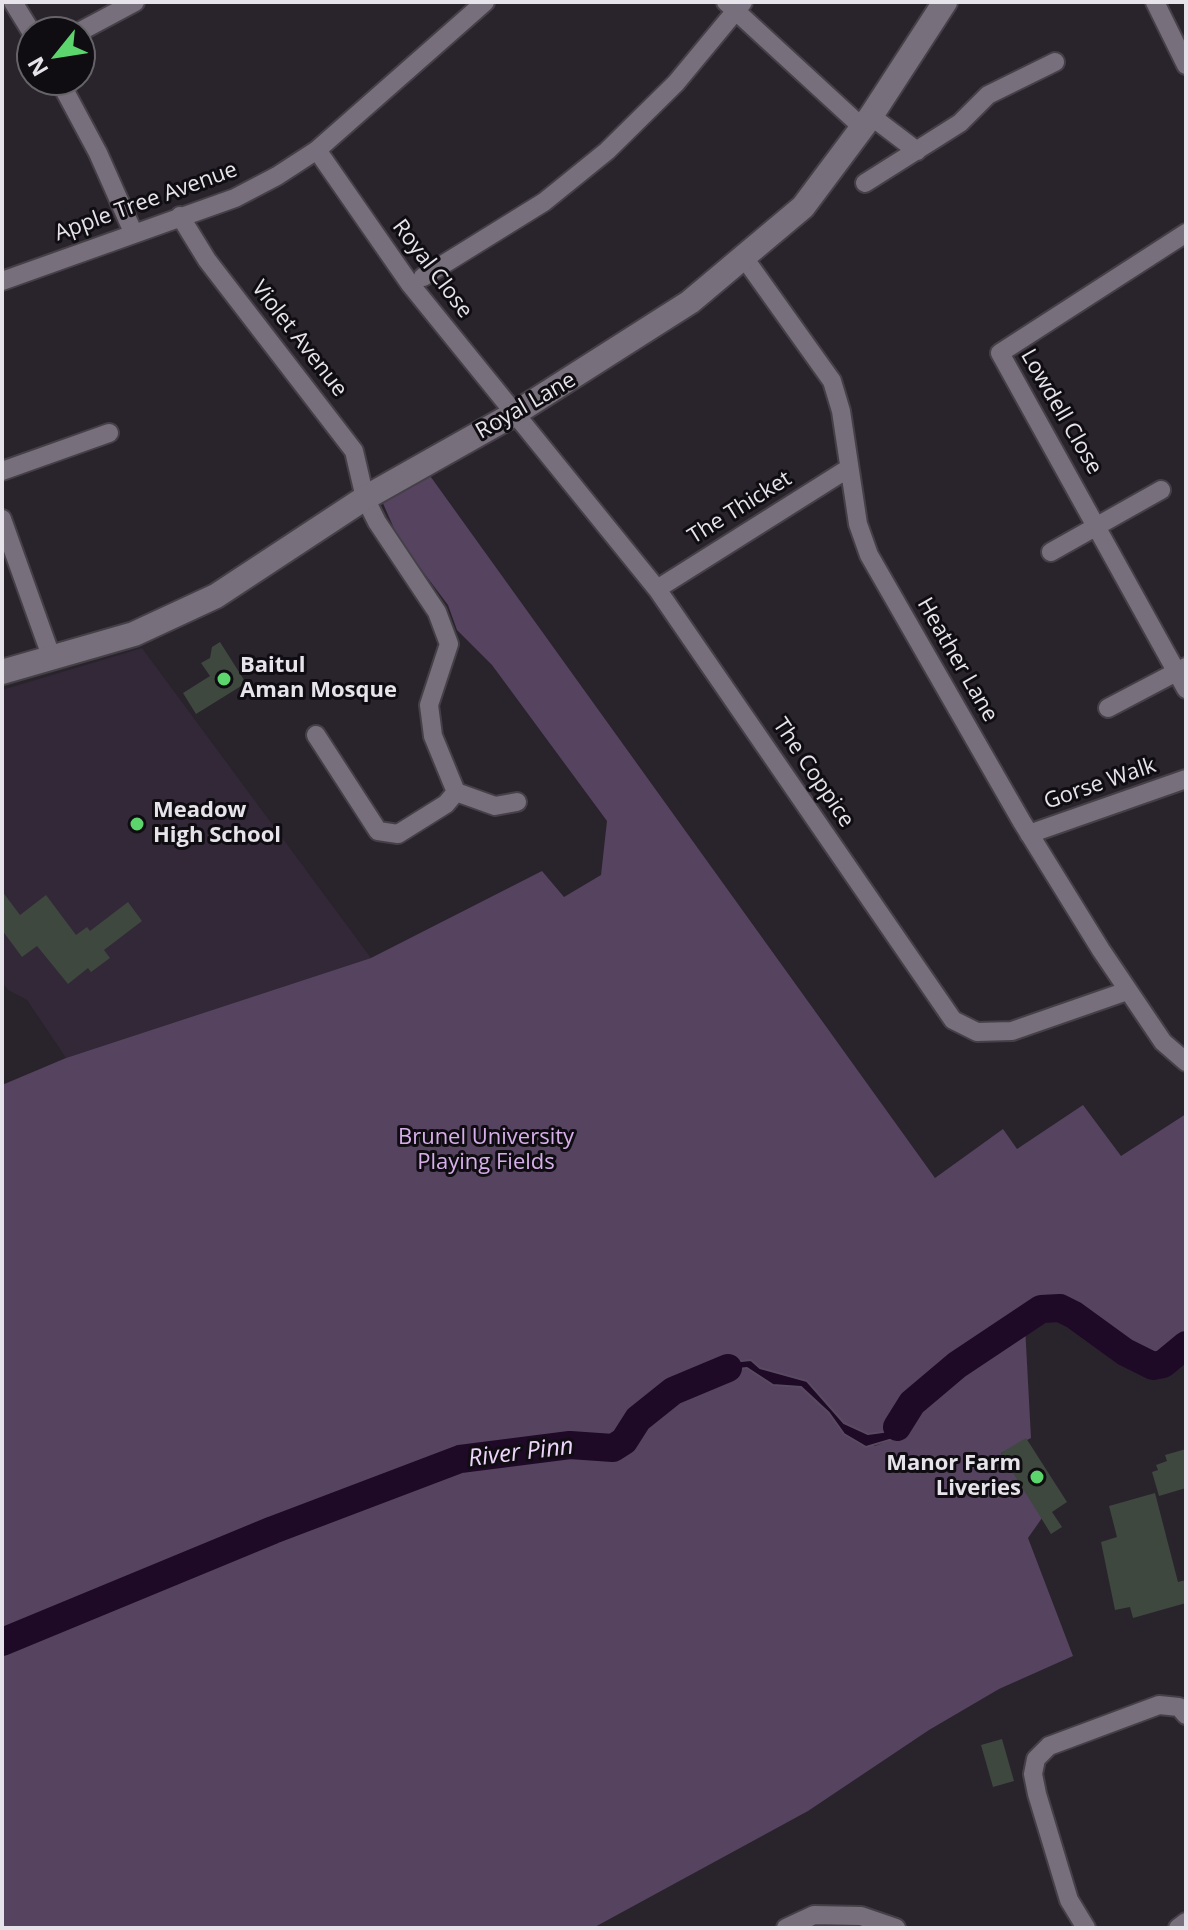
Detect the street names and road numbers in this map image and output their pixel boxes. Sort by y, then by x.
street label: Apple Tree Avenue [51,157,241,247]
street label: Royal Close [386,214,478,324]
street label: Violet Avenue [246,276,352,402]
street label: Lowdell Close [1015,345,1107,479]
street label: Royal Lane [471,367,581,445]
street label: The Thicket [683,466,797,550]
street label: Heather Lane [911,593,1003,727]
street label: The Coppice [767,713,859,833]
street label: Gorse Walk [1041,753,1159,815]

